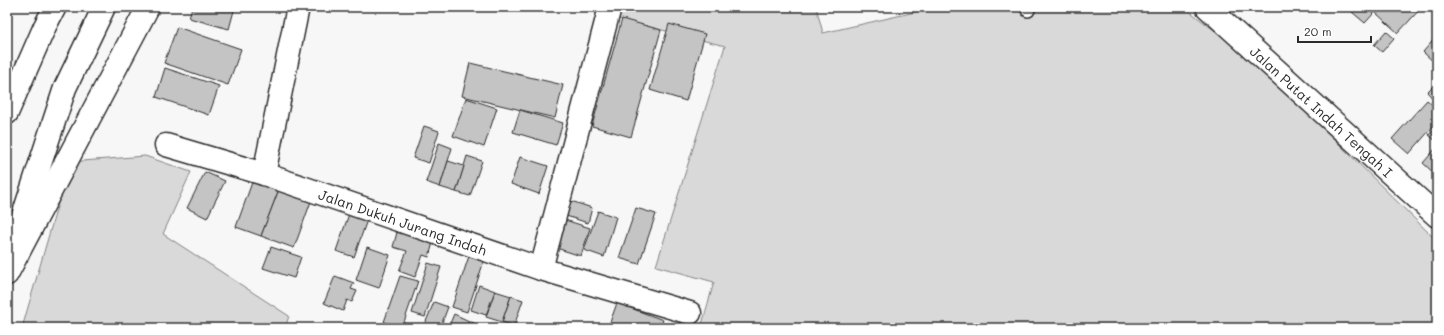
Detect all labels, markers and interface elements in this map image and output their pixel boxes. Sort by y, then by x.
scale bar [1298,18,1371,44]
text: 20 m [1304,23,1332,39]
street label: Jalan Putat Indah Tengah I [1246,42,1397,181]
street label: Jalan Dukuh Jurang Indah [316,184,490,259]

